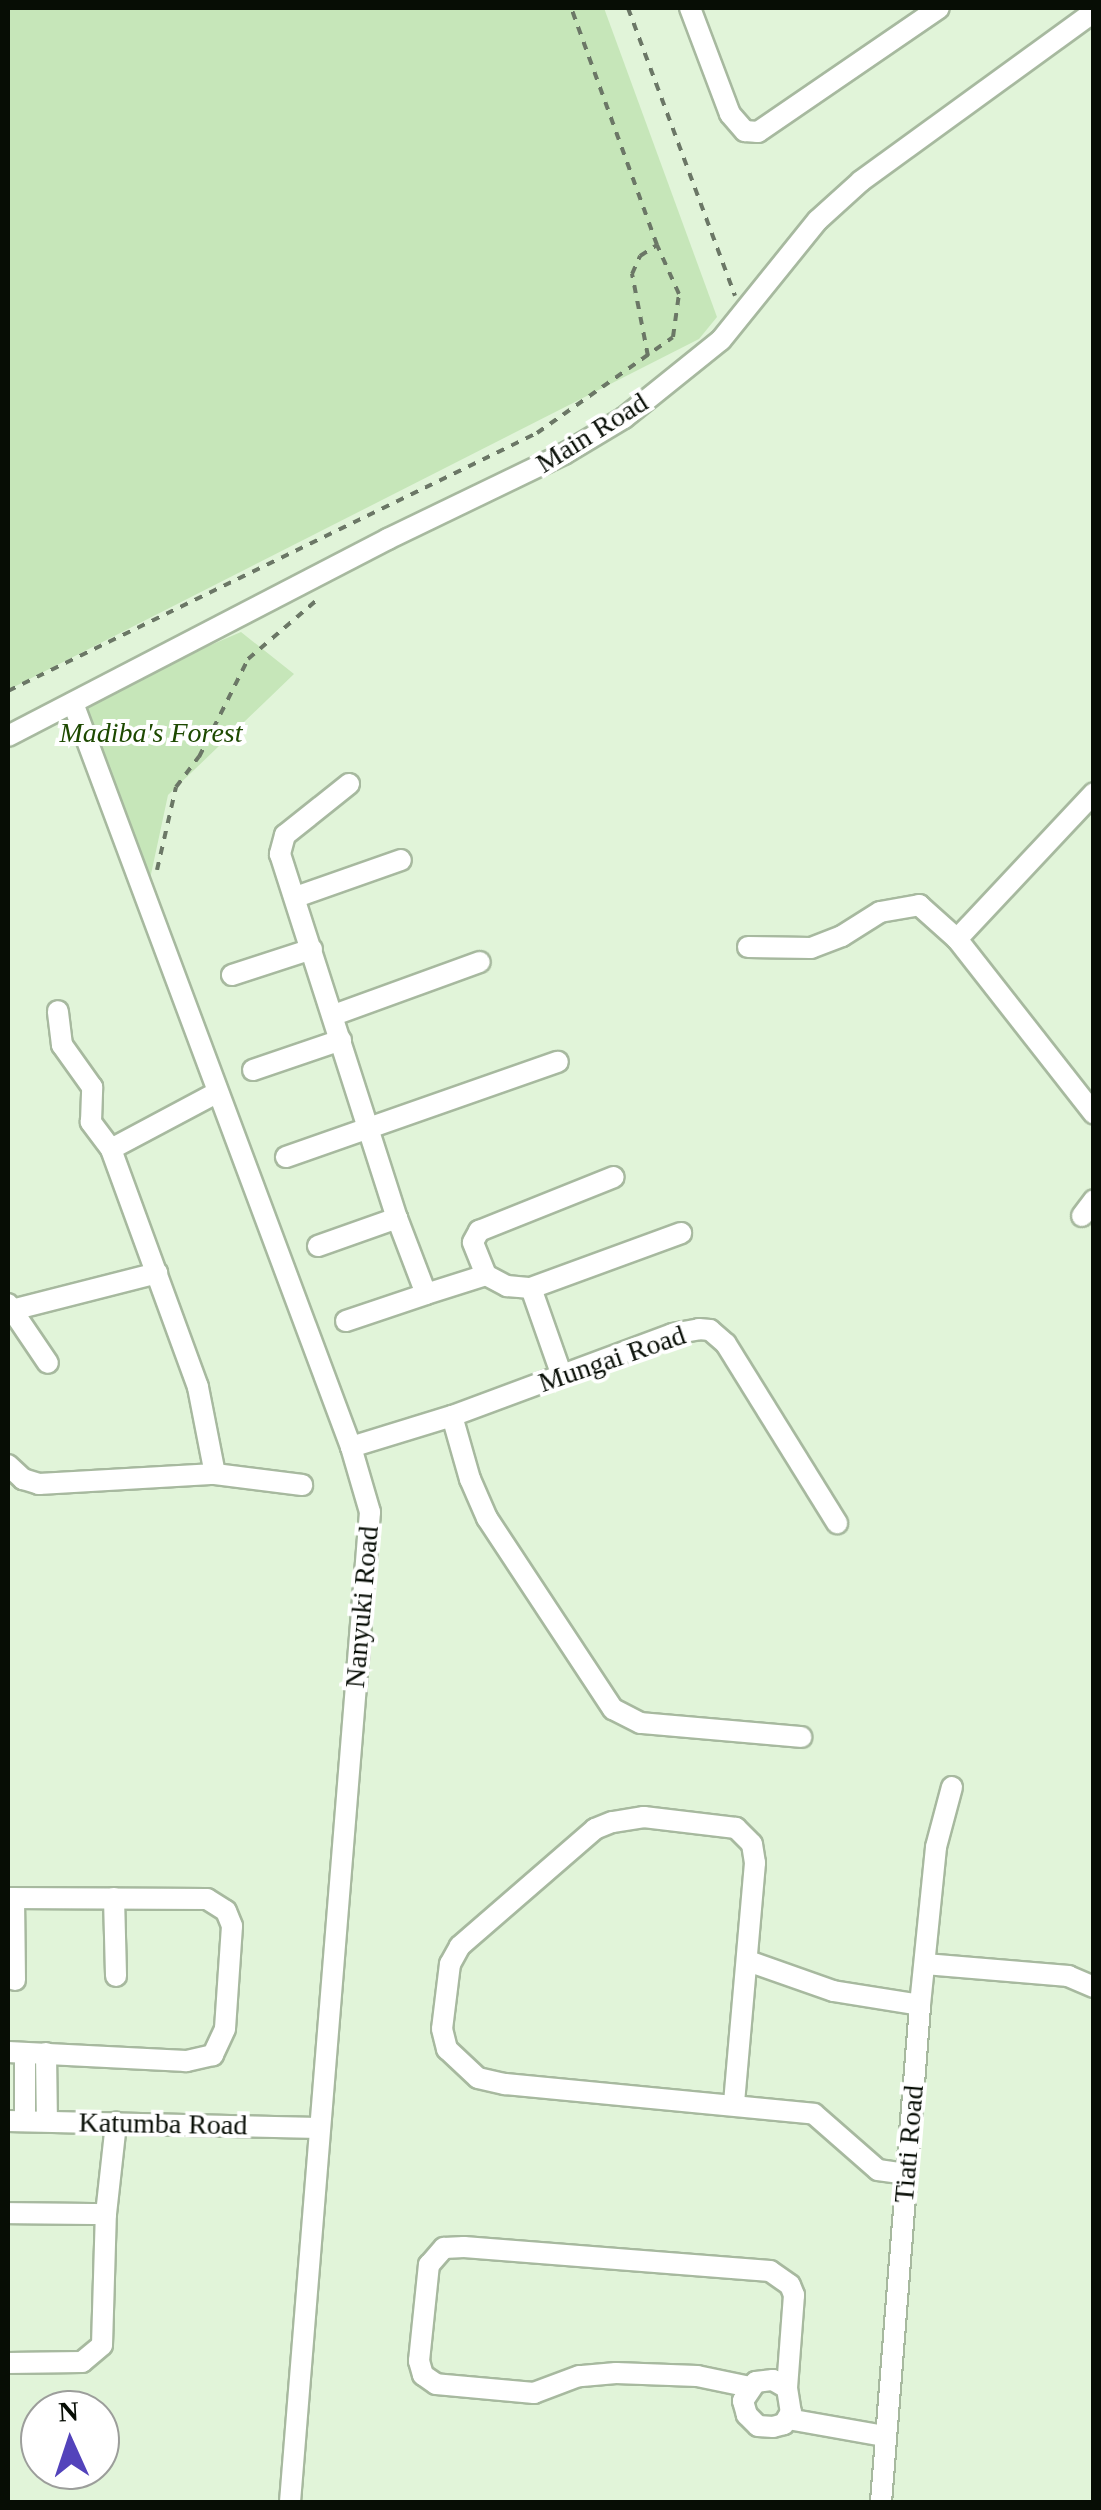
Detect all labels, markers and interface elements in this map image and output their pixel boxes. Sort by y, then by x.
street label: Main Road [530,386,654,480]
park label: Madiba's Forest [59,716,243,750]
street label: Mungai Road [534,1318,690,1400]
street label: Nanyuki Road [338,1525,386,1689]
street label: Tiati Road [887,2084,931,2204]
street label: Katumba Road [78,2106,248,2142]
north arrow [20,2390,120,2490]
text: N [58,2396,79,2428]

